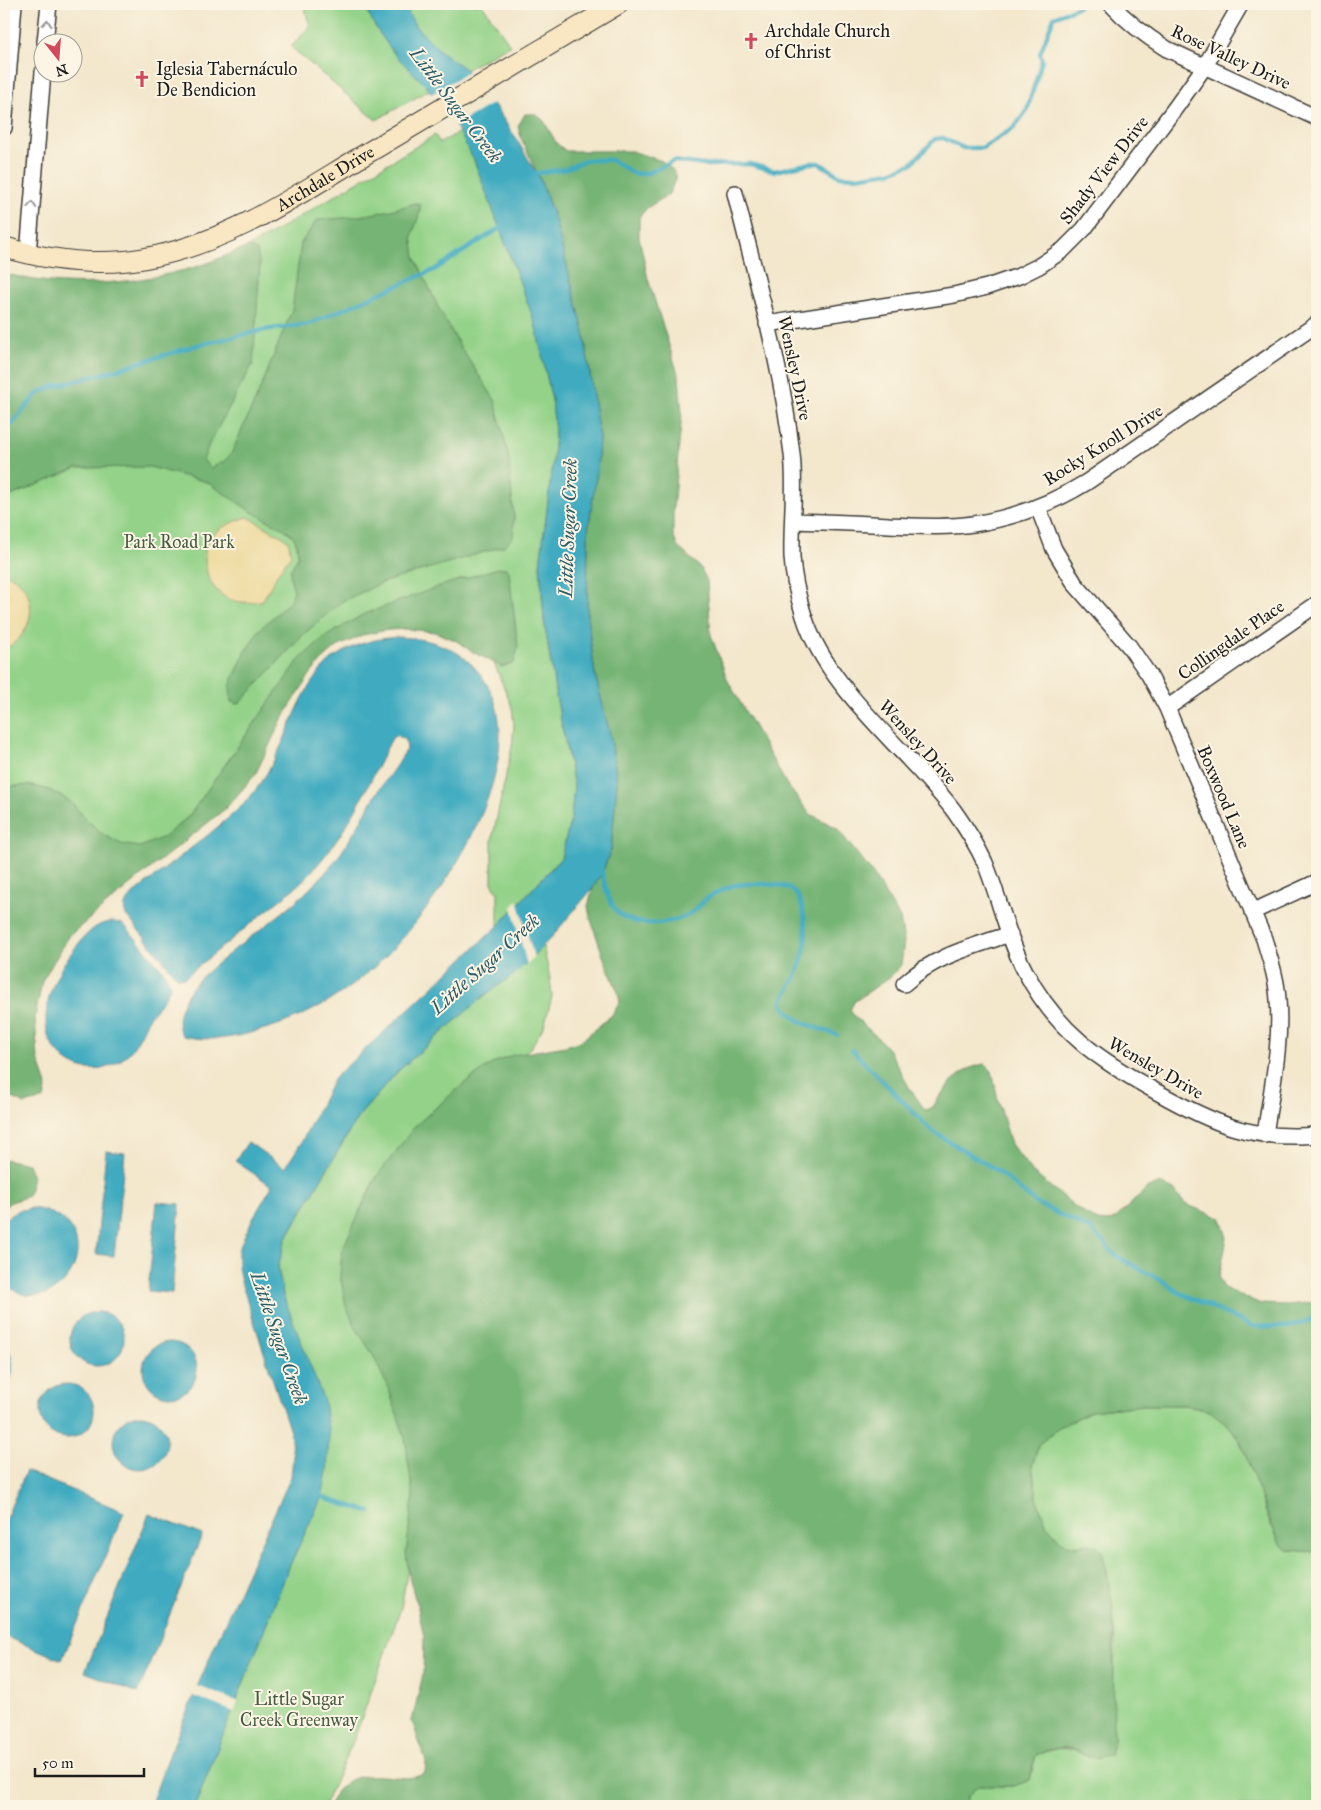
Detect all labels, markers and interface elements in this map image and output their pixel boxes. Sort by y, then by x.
one-way arrow [41,19,52,27]
place label: Archdale Church of Christ [764,20,890,63]
street label: Rose Valley Drive [1168,20,1294,94]
church icon: Archdale Church of Christ [741,31,761,51]
north arrow [32,32,82,82]
water label: Little Sugar Creek [404,42,507,168]
place label: Iglesia Tabernáculo De Bendicion [156,58,298,101]
text: N [53,60,70,80]
church icon: Iglesia Tabernáculo De Bendicion [132,69,152,89]
street label: Shady View Drive [1055,111,1153,229]
street label: Archdale Drive [271,140,378,217]
one-way arrow [26,201,37,209]
street label: Wensley Drive [773,314,817,422]
street label: Rocky Knoll Drive [1039,399,1167,491]
water label: Little Sugar Creek [554,458,582,599]
park label: Park Road Park [123,531,235,553]
street label: Collingdale Place [1174,595,1289,686]
street label: Wensley Drive [874,695,962,789]
street label: Boxwood Lane [1192,742,1256,852]
water label: Little Sugar Creek [425,909,545,1020]
street label: Wensley Drive [1104,1032,1208,1104]
water label: Little Sugar Creek [245,1268,313,1408]
park label: Little Sugar Creek Greenway [240,1688,359,1731]
scale bar [35,1745,144,1777]
text: 50 m [42,1754,74,1772]

